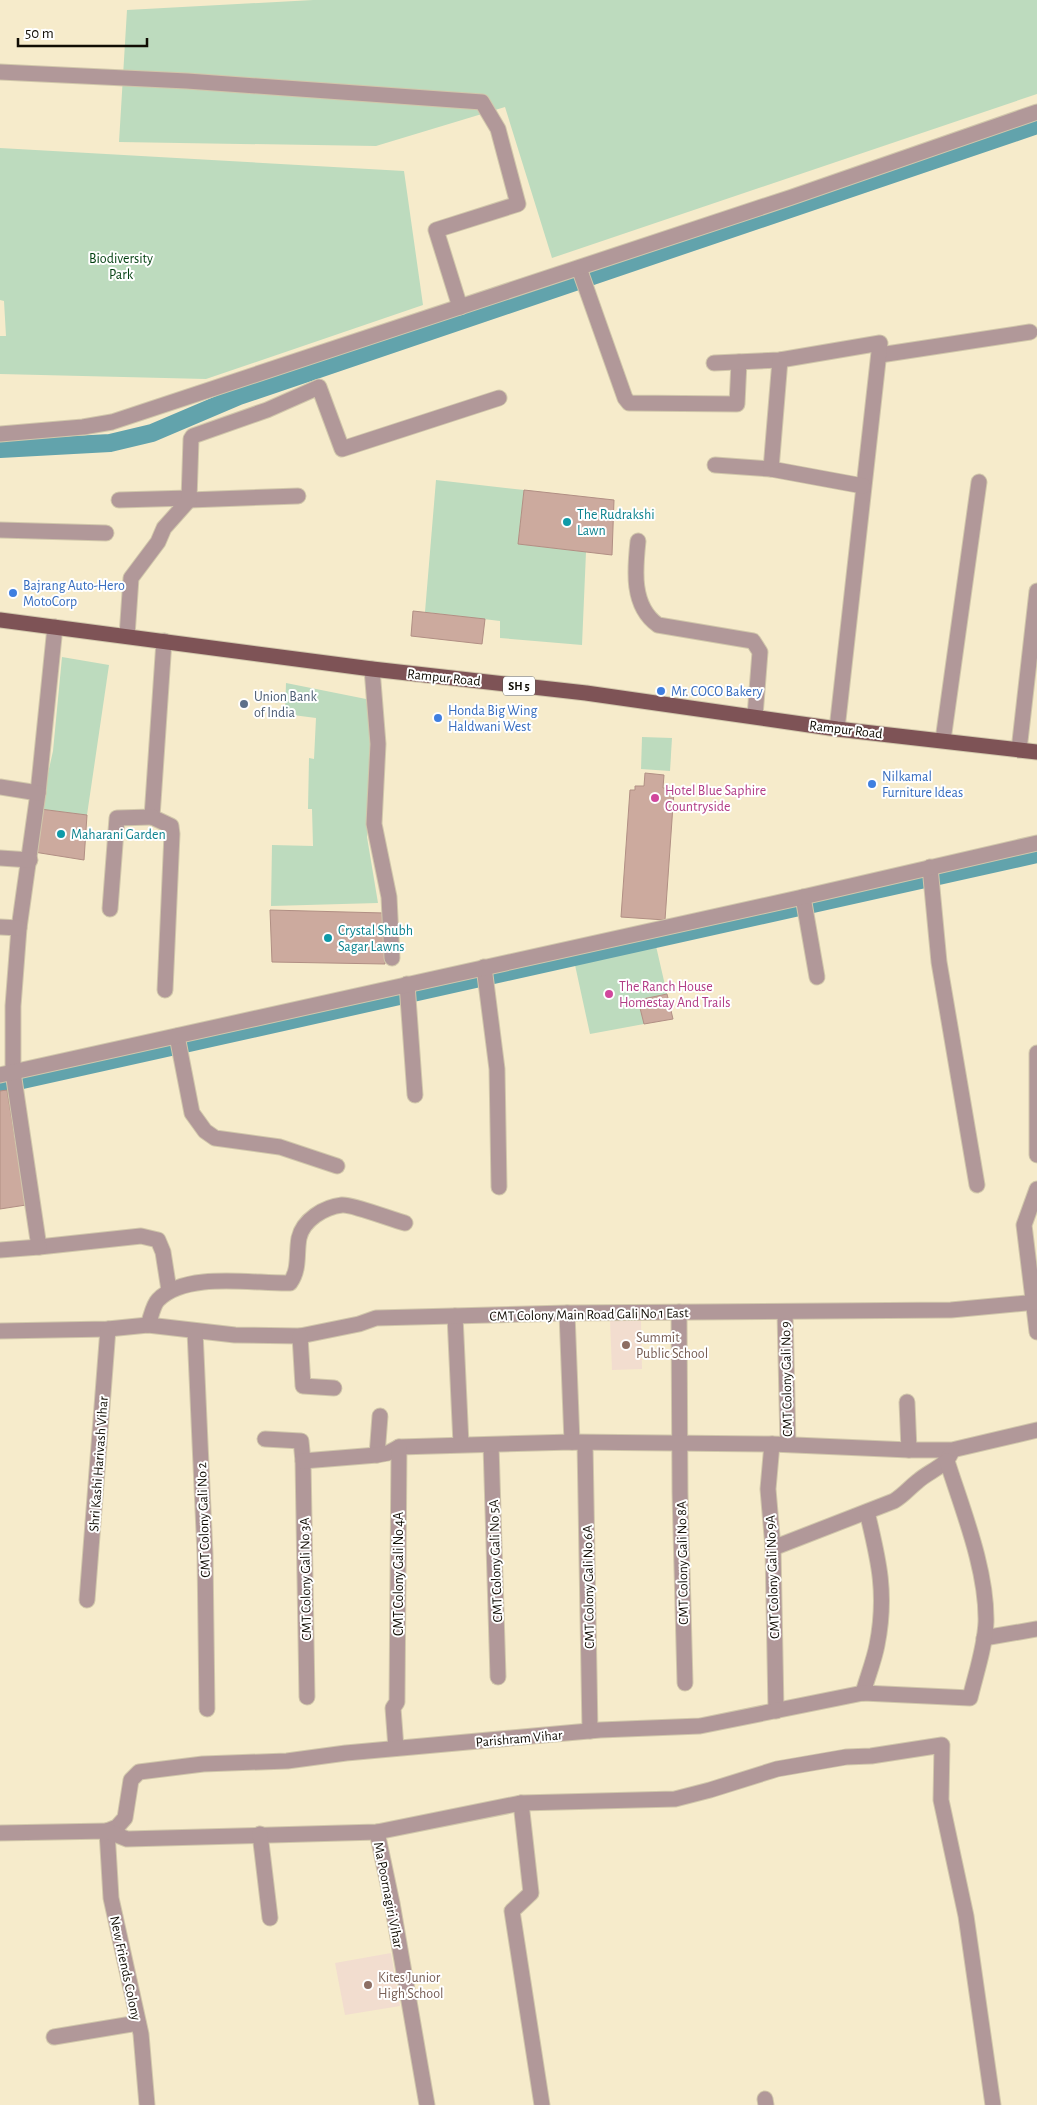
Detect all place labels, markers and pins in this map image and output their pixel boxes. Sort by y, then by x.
place label: The Rudrakshi Lawn [577,508,655,538]
marker: The Rudrakshi Lawn [561,516,573,528]
place label: Bajrang Auto-Hero MotoCorp [23,579,125,609]
marker: Bajrang Auto-Hero MotoCorp [7,587,19,599]
marker: Mr. COCO Bakery [655,685,667,697]
place label: Mr. COCO Bakery [671,685,763,699]
place label: Union Bank of India [254,690,317,720]
marker: Union Bank of India [238,698,250,710]
place label: Honda Big Wing Haldwani West [448,704,537,734]
marker: Honda Big Wing Haldwani West [432,712,444,724]
place label: Nilkamal Furniture Ideas [882,770,963,800]
marker: Nilkamal Furniture Ideas [866,778,878,790]
place label: Hotel Blue Saphire Countryside [665,784,766,814]
marker: Hotel Blue Saphire Countryside [649,792,661,804]
marker: Maharani Garden [55,828,67,840]
place label: Maharani Garden [71,828,166,842]
place label: Crystal Shubh Sagar Lawns [338,924,413,954]
marker: Crystal Shubh Sagar Lawns [322,932,334,944]
place label: The Ranch House Homestay And Trails [619,980,730,1010]
marker: The Ranch House Homestay And Trails [603,988,615,1000]
place label: Summit Public School [636,1331,708,1361]
marker: Summit Public School [620,1339,632,1351]
place label: Kites Junior High School [378,1971,444,2001]
marker: Kites Junior High School [362,1979,374,1991]

